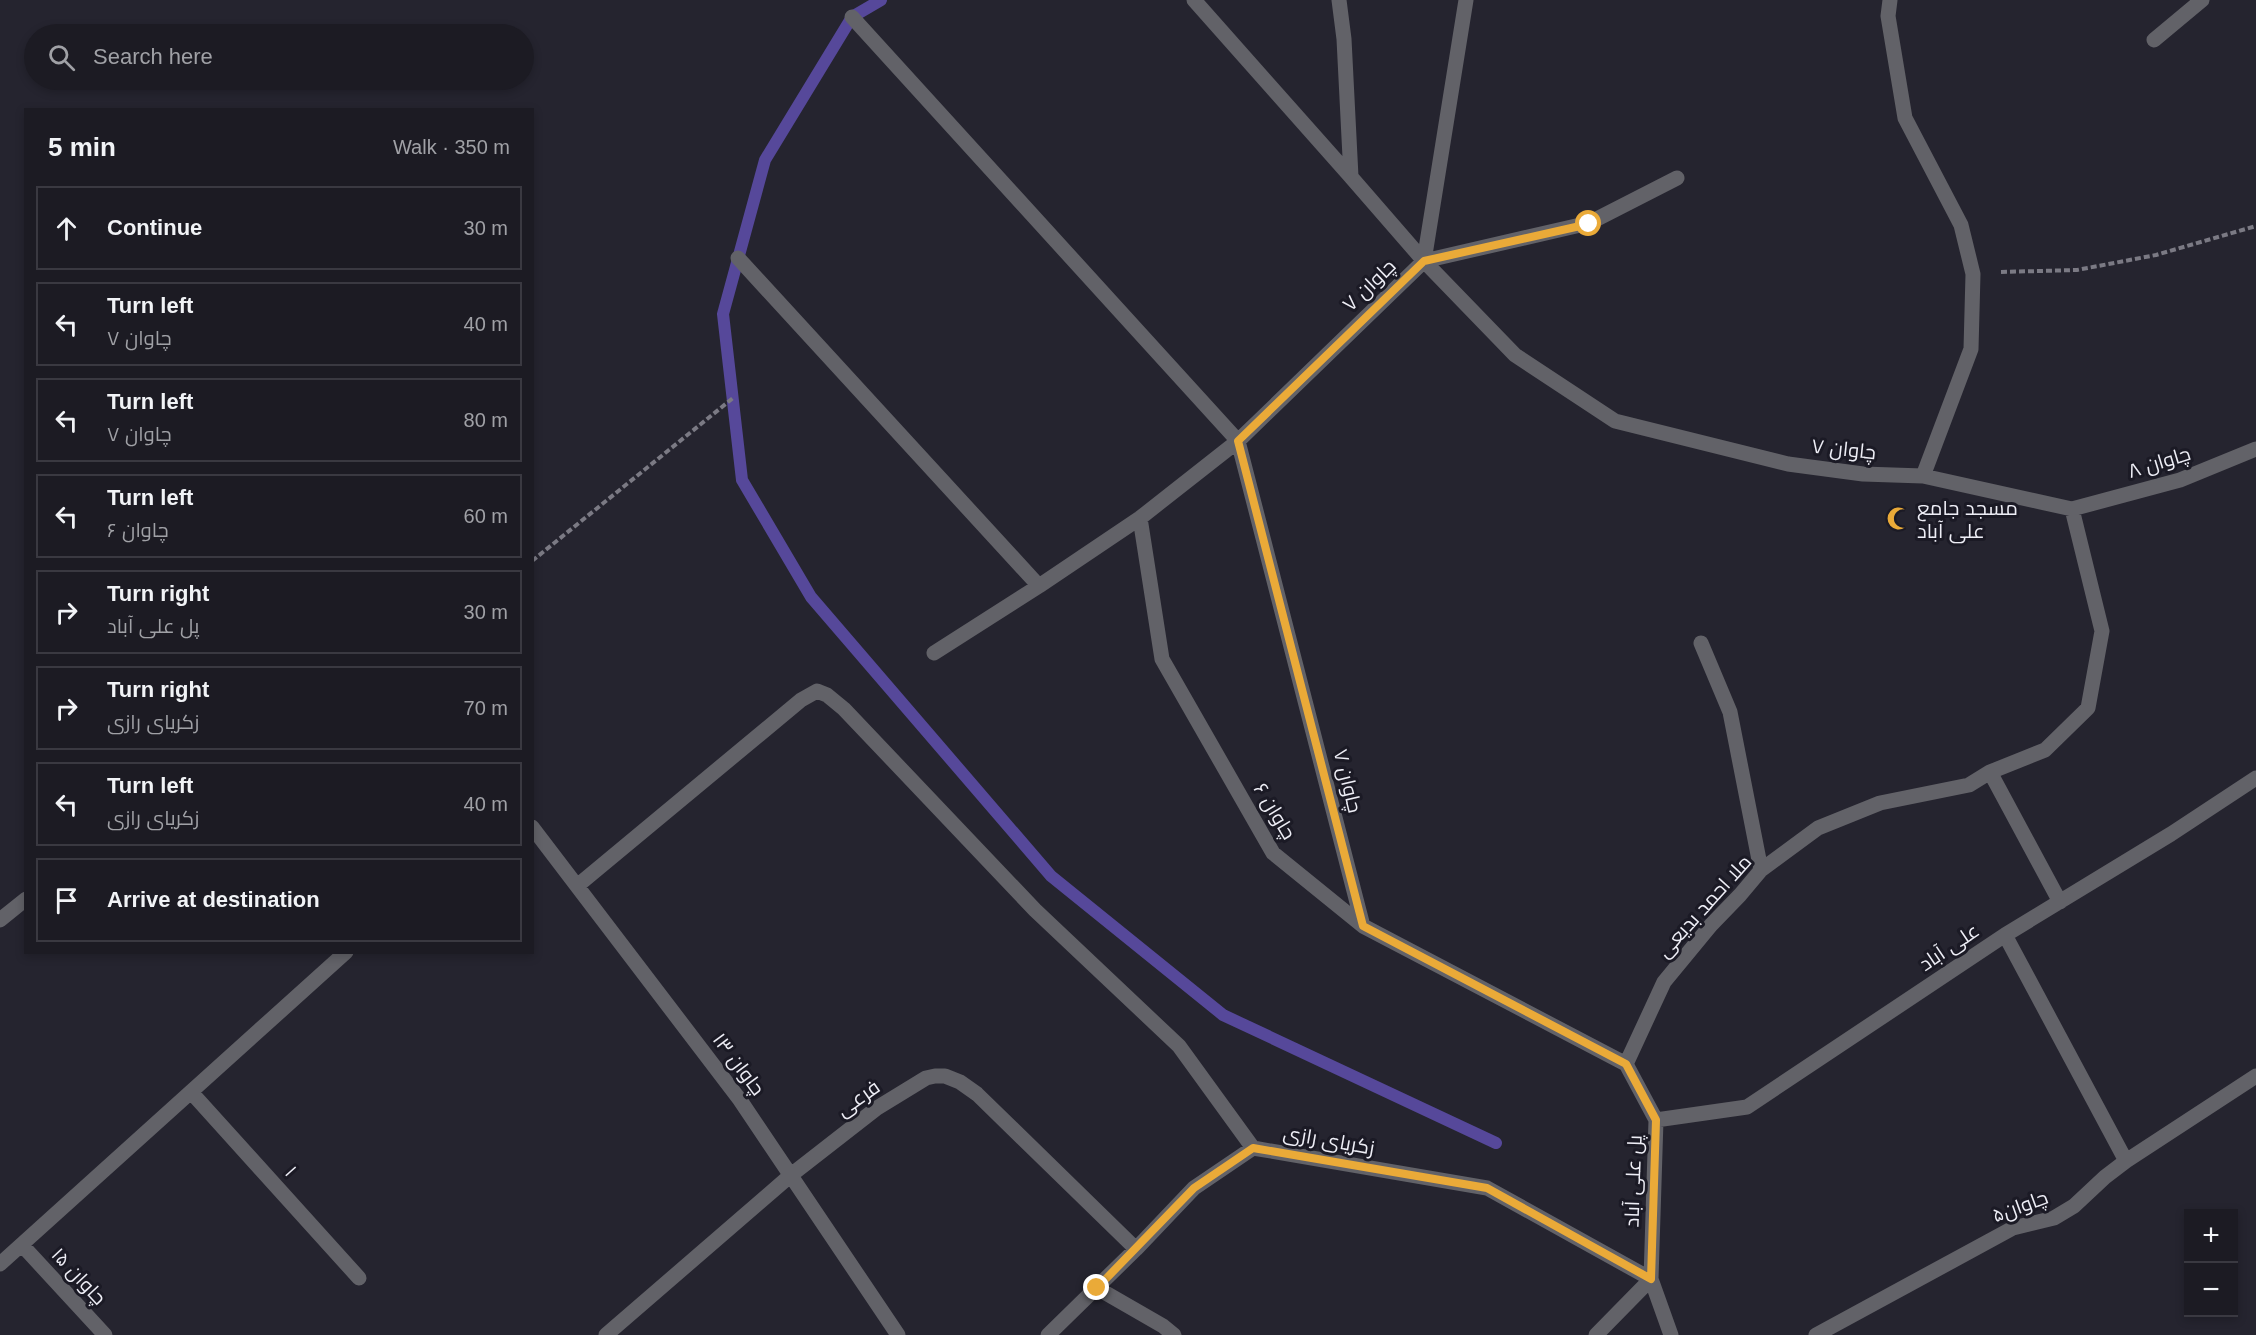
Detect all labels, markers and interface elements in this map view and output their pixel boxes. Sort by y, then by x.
search box [24,24,534,90]
icon: search [45,41,78,74]
text: Search here [93,44,213,69]
text: 5 min [48,132,116,162]
text: Walk · 350 m [393,136,510,158]
route start [1575,210,1601,236]
icon: ahead [50,212,83,245]
text: Continue [107,215,202,240]
text: 30 m [464,217,508,239]
street label: چاوان ۷ [1338,255,1401,317]
text: Turn left [107,293,193,318]
icon: left [50,308,83,341]
text: 40 m [464,313,508,335]
text: چاوان ۷ [107,327,172,349]
text: Turn left [107,389,193,414]
icon: left [50,404,83,437]
text: 80 m [464,409,508,431]
text: چاوان ۷ [107,423,172,445]
street label: چاوان ۷ [1810,435,1877,465]
street label: چاوان ۸ [2125,442,2194,484]
text: Turn left [107,485,193,510]
place label: مسجد جامع علی آباد [1917,497,2018,544]
icon: left [50,500,83,533]
text: 60 m [464,505,508,527]
mosque icon: مسجد جامع علی آباد [1886,506,1912,532]
text: چاوان ۶ [107,519,169,541]
text: Turn right [107,581,209,606]
icon: right [50,596,83,629]
text: 30 m [464,601,508,623]
text: پل علی آباد [107,615,199,637]
text: Turn right [107,677,209,702]
icon: right [50,692,83,725]
text: 70 m [464,697,508,719]
text: زکریای رازی [107,711,199,733]
street label: چاوان ۷ [1328,747,1366,816]
text: Turn left [107,773,193,798]
street label: چاوان ۶ [1248,779,1300,844]
icon: left [50,788,83,821]
text: 40 m [464,793,508,815]
text: زکریای رازی [107,807,199,829]
street label: ملا احمد بدیعی [1652,850,1757,963]
icon: arrive [50,884,83,917]
text: Arrive at destination [107,887,320,912]
street label: علی آباد [1915,919,1984,977]
street label: چاوان ۱۳ [707,1029,769,1101]
street label: فرعی [832,1075,885,1122]
street label: زکریای رازی [1281,1121,1376,1161]
street label: پل علی آباد [1620,1134,1648,1228]
street label: ۱ [281,1161,301,1181]
street label: چاوان۵ [1989,1186,2051,1228]
map controls [2184,1209,2238,1317]
button: + [2184,1209,2238,1263]
street label: چاوان ۱۵ [46,1243,111,1310]
button: − [2184,1263,2238,1317]
route end [1083,1274,1109,1300]

